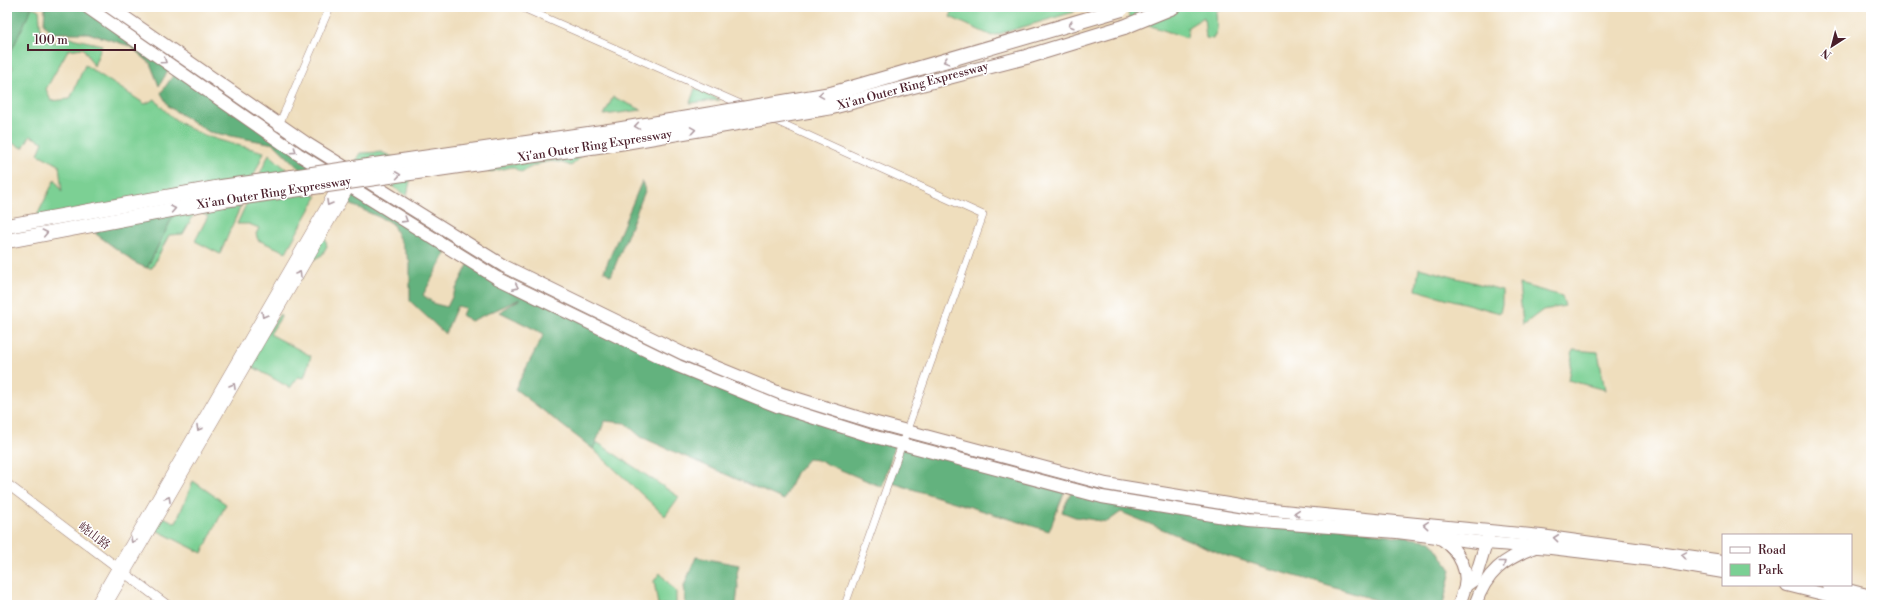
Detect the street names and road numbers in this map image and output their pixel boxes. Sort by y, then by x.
street label: Xi'an Outer Ring Expressway [835,59,990,114]
street label: Xi'an Outer Ring Expressway [516,126,673,166]
street label: Xi'an Outer Ring Expressway [195,173,352,213]
street label: 峣山路 [75,519,113,553]

